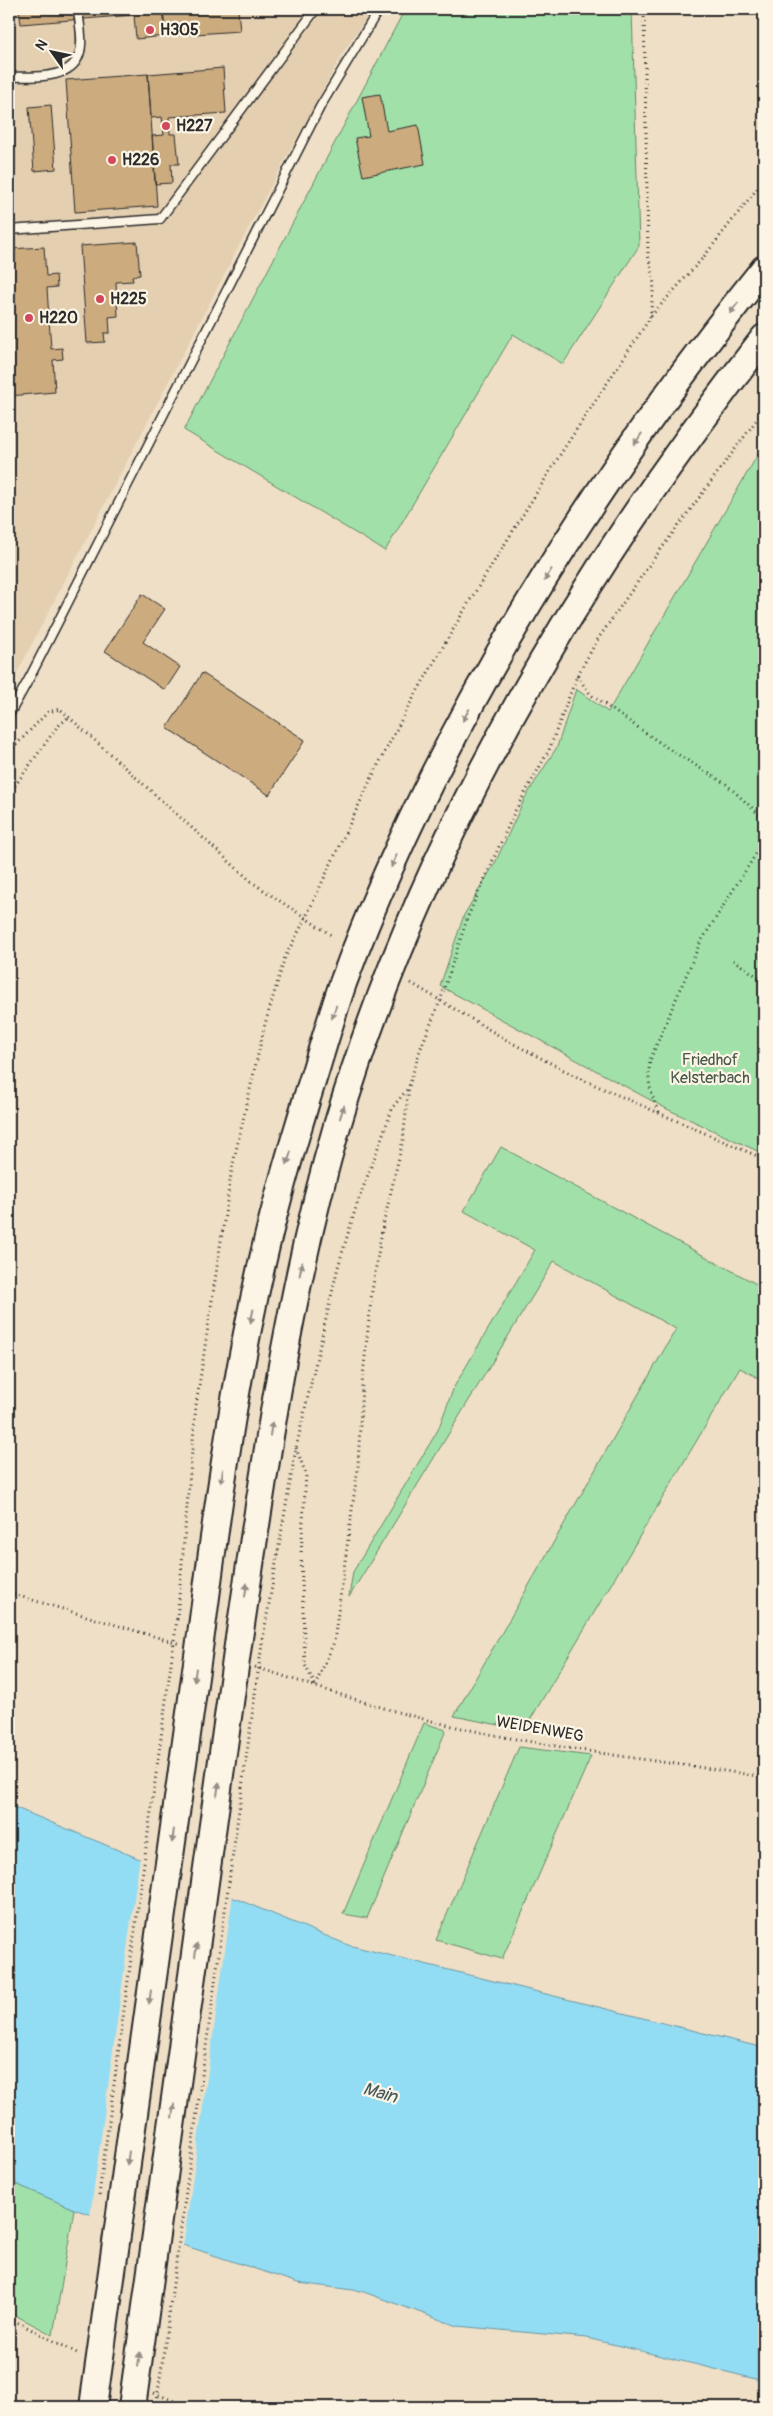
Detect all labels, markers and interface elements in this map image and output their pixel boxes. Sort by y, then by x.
place label: H305 [160,20,199,40]
marker: H305 [144,24,156,36]
north arrow [28,28,78,78]
text: N [32,37,51,54]
place label: H227 [176,116,213,136]
marker: H227 [160,120,172,132]
place label: H226 [122,150,159,170]
marker: H226 [106,154,118,166]
place label: H225 [110,289,147,309]
marker: H225 [94,293,106,305]
one-way arrow [729,301,739,315]
place label: H220 [39,308,78,328]
marker: H220 [23,312,35,324]
one-way arrow [633,432,643,445]
one-way arrow [543,569,552,582]
one-way arrow [461,709,470,722]
one-way arrow [390,854,398,868]
one-way arrow [330,1005,338,1020]
park label: Friedhof Kelsterbach [670,1050,750,1088]
one-way arrow [338,1104,346,1119]
one-way arrow [285,1151,293,1166]
one-way arrow [297,1262,305,1277]
one-way arrow [247,1309,255,1325]
one-way arrow [268,1421,276,1437]
one-way arrow [218,1469,226,1485]
one-way arrow [243,1581,251,1597]
one-way arrow [191,1667,199,1683]
street label: WEIDENWEG [495,1711,585,1747]
one-way arrow [214,1781,222,1797]
one-way arrow [169,1828,177,1844]
one-way arrow [192,1942,200,1958]
one-way arrow [146,1989,154,2005]
water label: Main [360,2077,400,2109]
one-way arrow [170,2103,178,2119]
one-way arrow [124,2150,132,2166]
one-way arrow [135,2351,143,2367]

